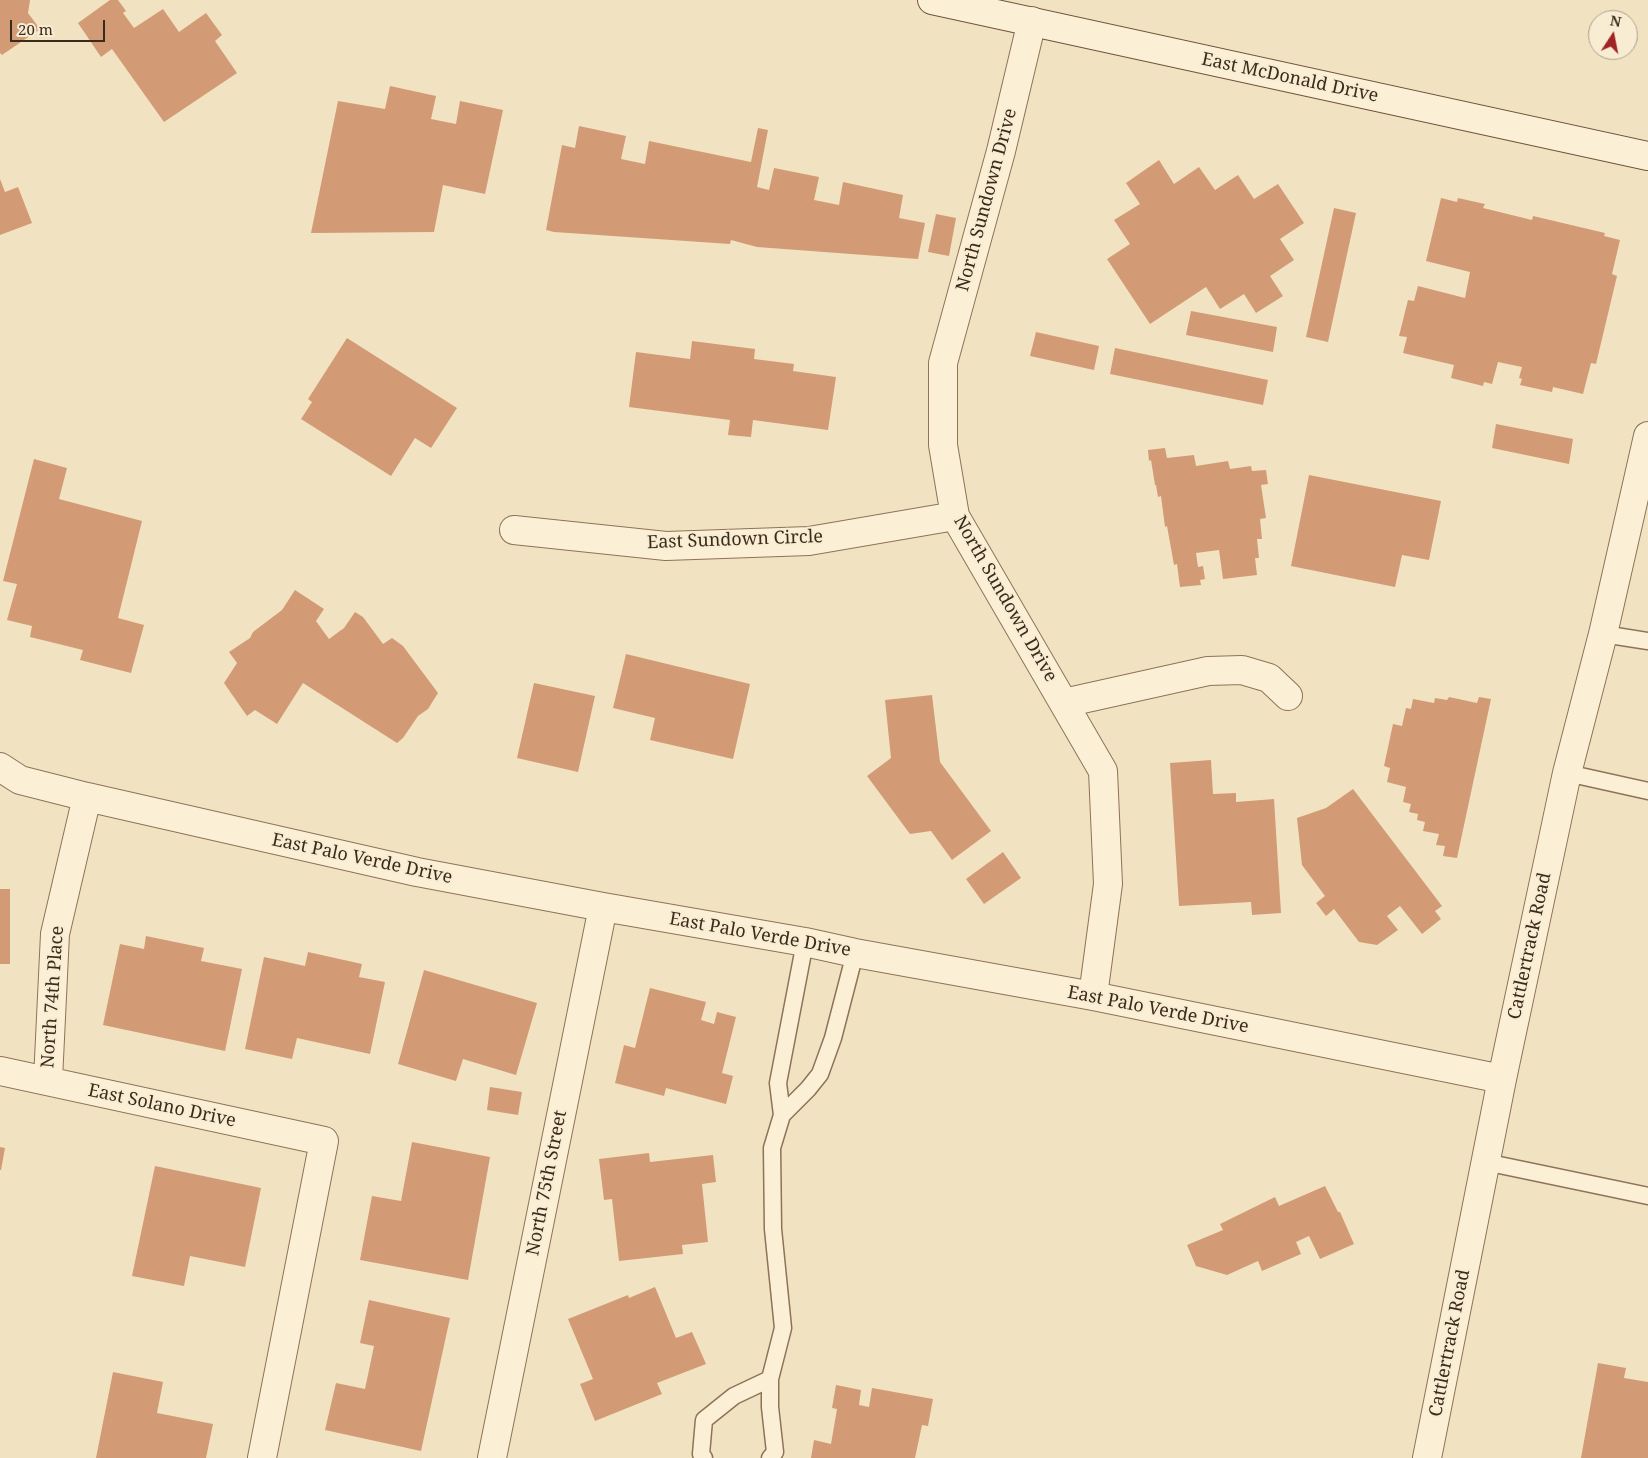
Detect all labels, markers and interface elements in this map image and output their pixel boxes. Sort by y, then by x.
scale bar [12,10,108,42]
north arrow [1588,10,1638,60]
text: N [1609,10,1623,31]
text: 20 m [18,19,53,39]
street label: East McDonald Drive [1200,49,1380,107]
street label: North Sundown Drive [952,106,1022,294]
street label: North Sundown Drive [949,512,1061,686]
street label: East Sundown Circle [647,526,823,554]
street label: East Palo Verde Drive [270,829,454,889]
street label: Cattlertrack Road [1504,871,1556,1021]
street label: East Palo Verde Drive [667,908,853,962]
street label: North 74th Place [37,925,69,1069]
street label: East Palo Verde Drive [1066,982,1250,1038]
street label: East Solano Drive [86,1080,238,1132]
street label: North 75th Street [522,1108,572,1258]
street label: Cattlertrack Road [1425,1268,1475,1418]

